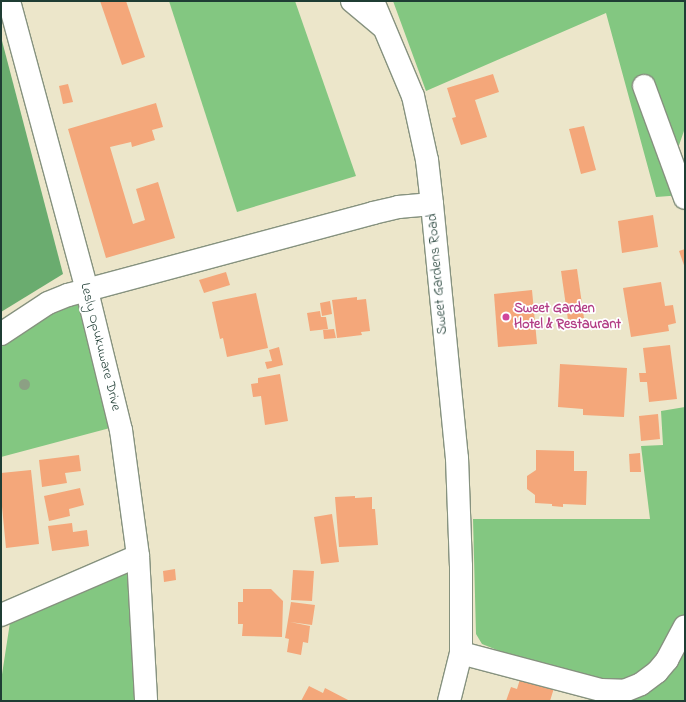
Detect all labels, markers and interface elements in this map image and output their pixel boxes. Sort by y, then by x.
street label: Sweet Gardens Road [424,213,452,335]
street label: Lesly Opukuware Drive [76,281,124,413]
place label: Sweet Garden Hotel & Restaurant [514,301,621,334]
marker: Sweet Garden Hotel & Restaurant [501,312,511,322]

